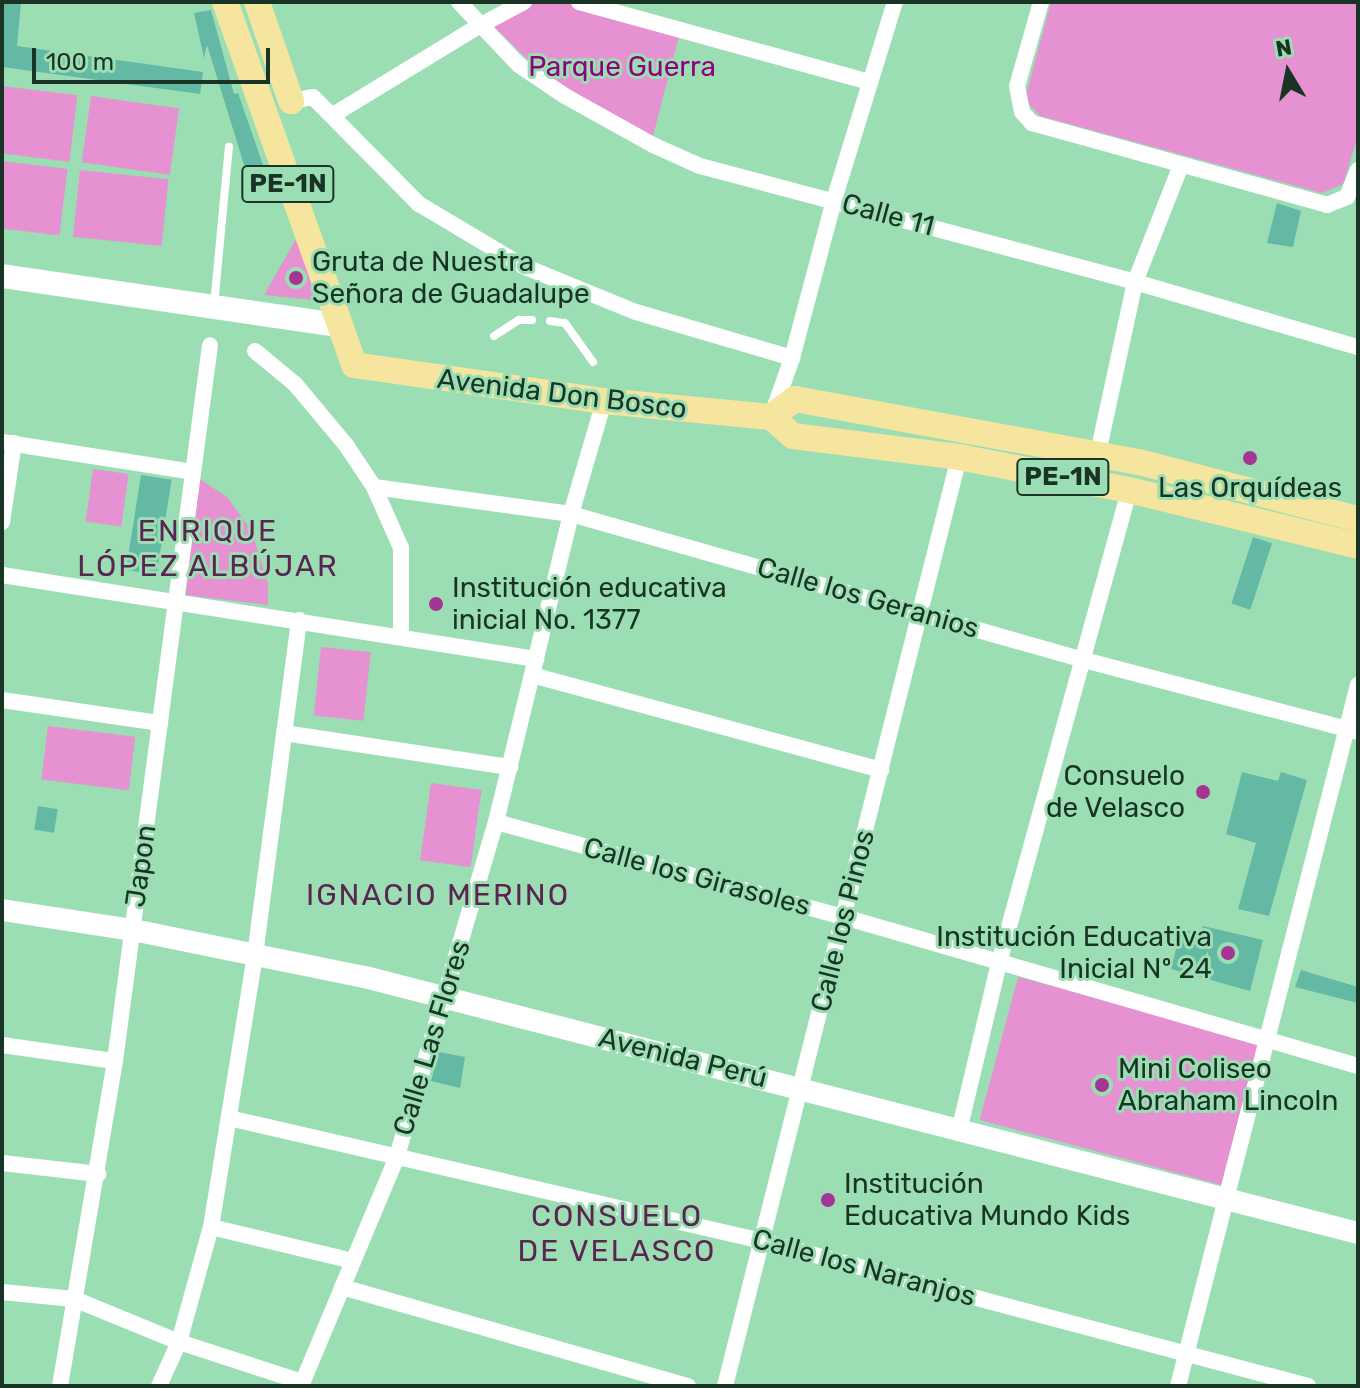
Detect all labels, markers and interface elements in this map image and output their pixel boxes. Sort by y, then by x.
scale bar [36,32,274,82]
north arrow [1248,32,1328,112]
text: N [1274,33,1294,63]
text: 100 m [46,48,114,76]
park label: Parque Guerra [528,50,716,84]
road number: PE-1N [240,162,336,206]
street label: Calle 11 [838,187,938,243]
place label: Gruta de Nuestra Señora de Guadalupe [312,245,590,311]
marker: Gruta de Nuestra Señora de Guadalupe [287,269,305,287]
street label: Avenida Don Bosco [435,362,689,426]
marker: Las Orquídeas [1241,449,1259,467]
road number: PE-1N [1015,455,1111,499]
place label: Las Orquídeas [1158,471,1342,505]
district label: ENRIQUE LÓPEZ ALBÚJAR [77,513,339,584]
street label: Calle los Geranios [753,550,983,646]
place label: Institución educativa inicial No. 1377 [452,571,727,637]
marker: Institución educativa inicial No. 1377 [427,595,445,613]
place label: Consuelo de Velasco [1045,759,1185,825]
marker: Consuelo de Velasco [1192,781,1214,803]
street label: Japon [119,823,163,909]
street label: Calle los Pinos [804,827,882,1015]
street label: Calle los Girasoles [580,831,814,923]
district label: IGNACIO MERINO [306,877,570,913]
place label: Institución Educativa Inicial Nº 24 [936,920,1212,986]
street label: Calle Las Flores [386,936,478,1140]
marker: Institución Educativa Inicial Nº 24 [1219,944,1237,962]
street label: Avenida Perú [595,1021,771,1095]
place label: Mini Coliseo Abraham Lincoln [1118,1052,1338,1118]
marker: Mini Coliseo Abraham Lincoln [1093,1076,1111,1094]
place label: Institución Educativa Mundo Kids [844,1167,1130,1233]
marker: Institución Educativa Mundo Kids [819,1191,837,1209]
district label: CONSUELO DE VELASCO [517,1198,717,1268]
street label: Calle los Naranjos [749,1222,979,1314]

